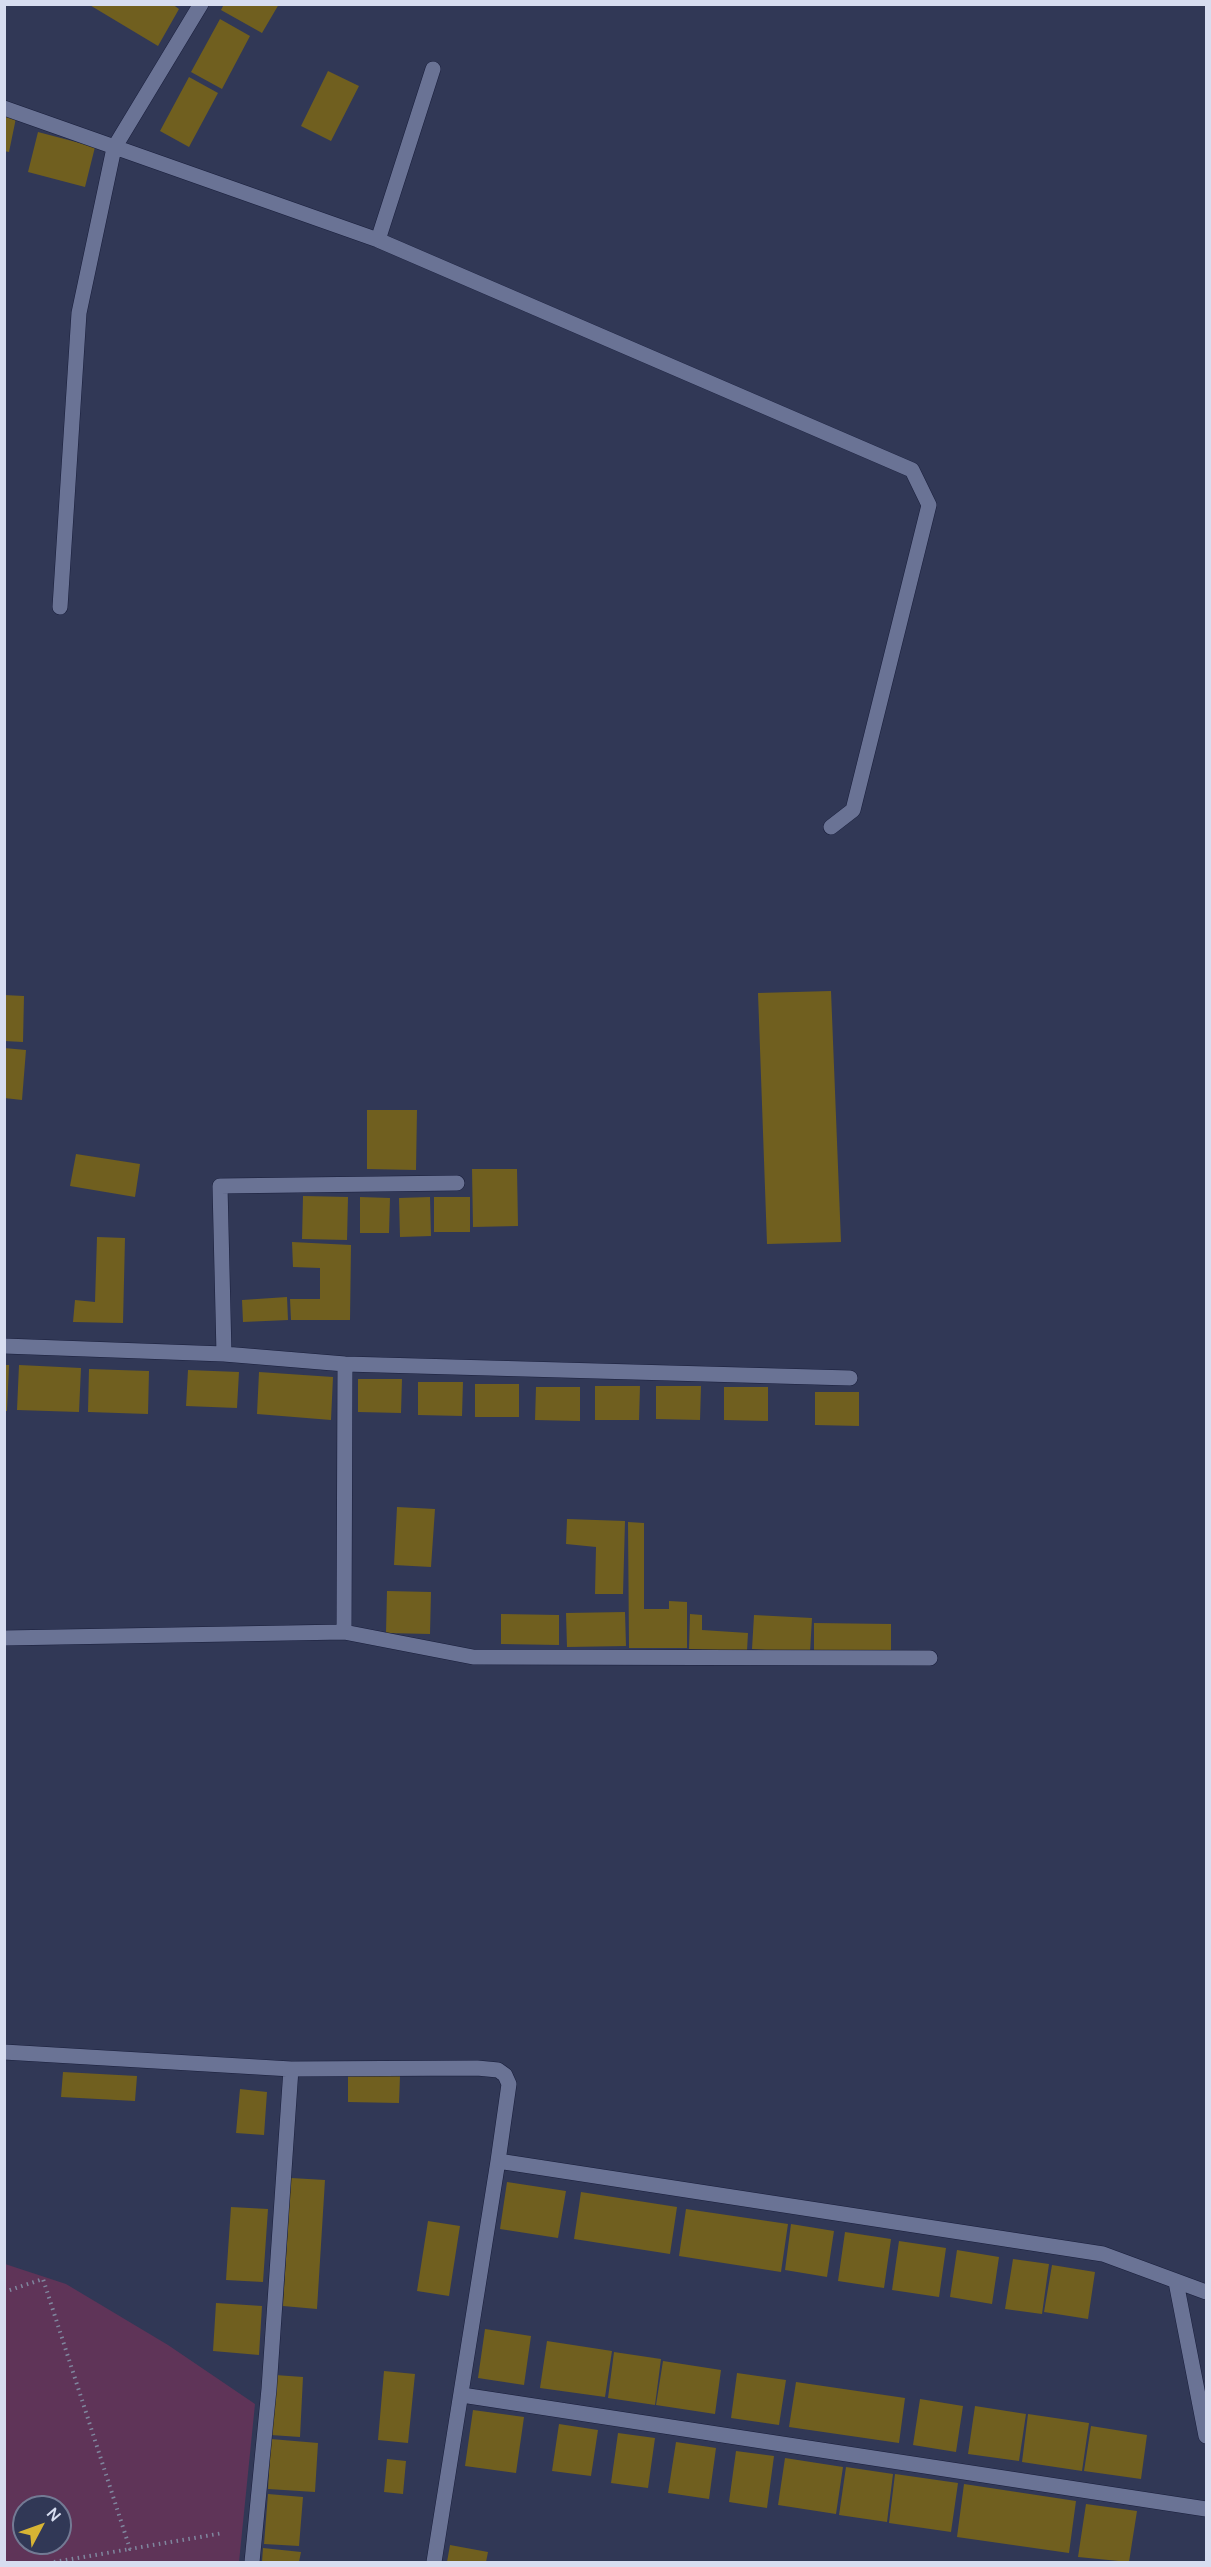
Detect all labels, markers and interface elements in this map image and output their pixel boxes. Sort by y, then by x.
north arrow [12,2495,72,2555]
text: N [42,2503,66,2526]

